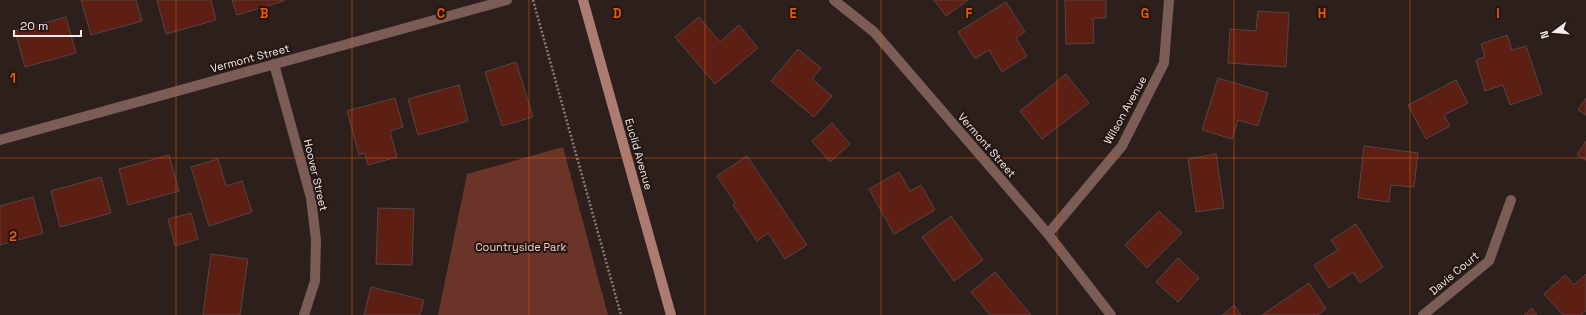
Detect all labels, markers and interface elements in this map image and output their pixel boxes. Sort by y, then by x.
text: B [260,5,269,22]
text: C [437,5,445,22]
text: D [613,5,622,22]
text: E [789,5,797,22]
text: F [966,5,973,22]
text: G [1141,5,1149,22]
text: H [1318,5,1326,22]
text: I [1496,5,1500,22]
scale bar [14,12,81,38]
north arrow [1534,12,1574,52]
text: 20 m [20,18,48,34]
text: N [1537,29,1552,40]
street label: Vermont Street [209,41,291,75]
text: 1 [10,70,16,87]
street label: Wilson Avenue [1100,73,1150,147]
street label: Vermont Street [955,110,1019,180]
street label: Euclid Avenue [622,117,656,191]
street label: Hoover Street [301,138,331,212]
text: 2 [9,228,17,245]
park label: Countryside Park [476,240,567,254]
street label: Davis Court [1426,248,1482,298]

